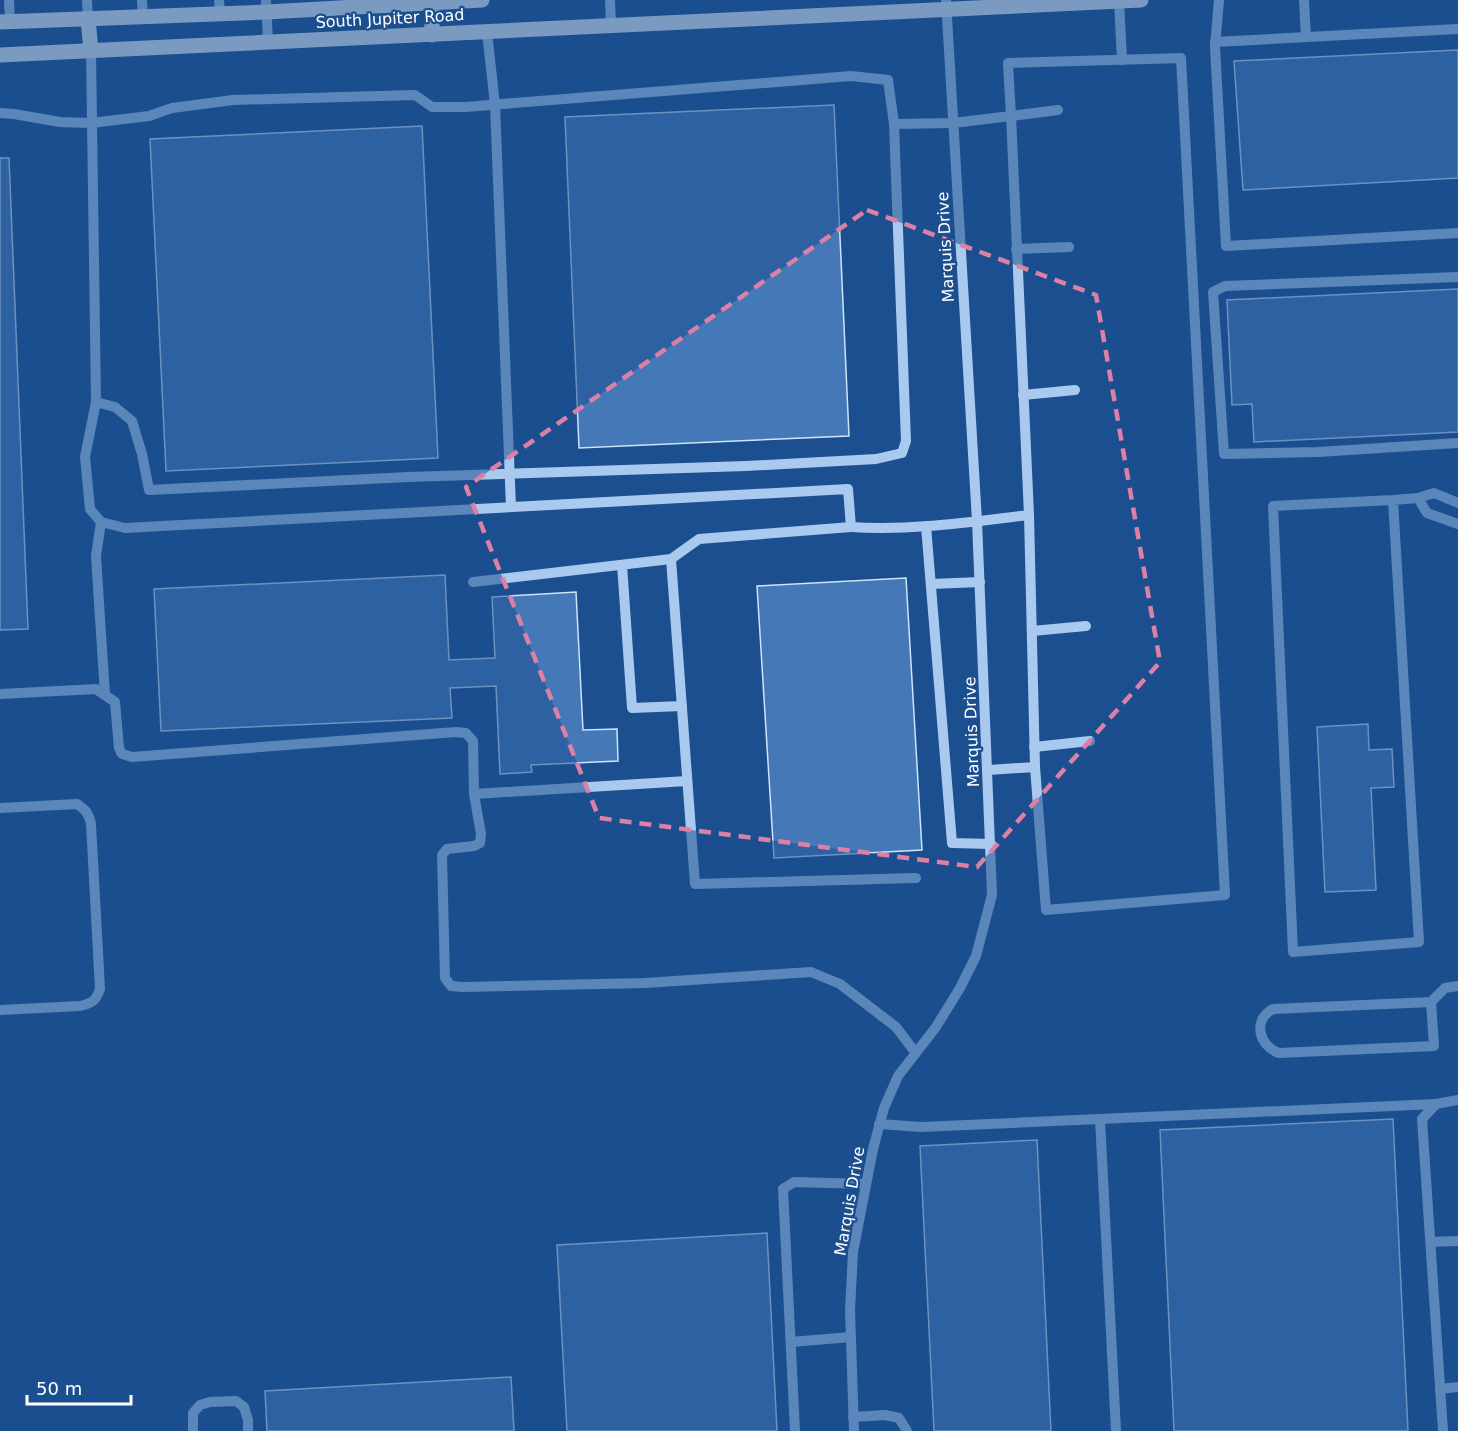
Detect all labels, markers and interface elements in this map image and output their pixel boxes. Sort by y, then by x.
street label: South Jupiter Road [315,5,465,32]
street label: Marquis Drive [933,191,958,303]
street label: Marquis Drive [960,676,983,788]
street label: Marquis Drive [831,1145,868,1257]
scale bar [27,1368,130,1406]
text: 50 m [36,1378,82,1399]

